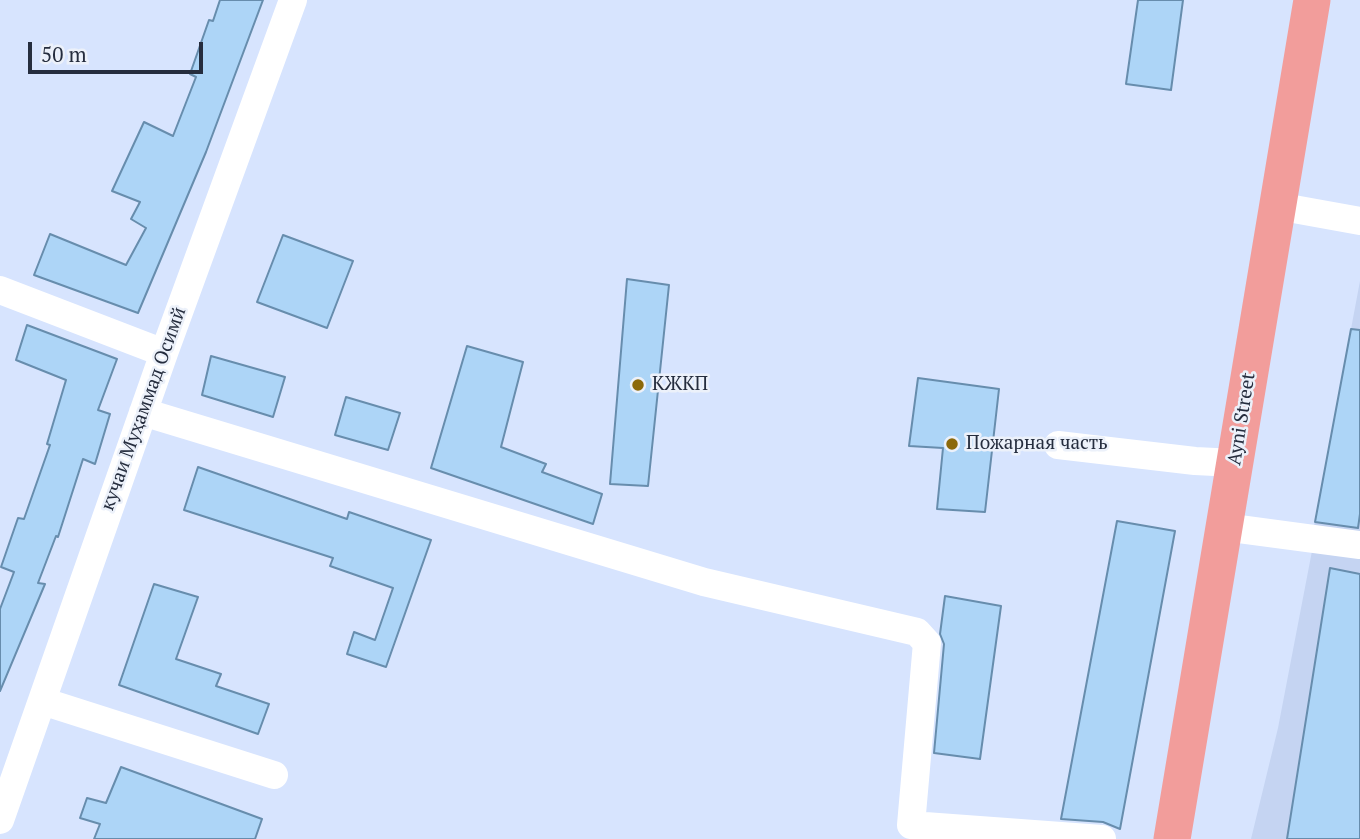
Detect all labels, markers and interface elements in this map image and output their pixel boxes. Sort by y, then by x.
scale bar [32,28,206,72]
text: 50 m [41,40,87,68]
street label: кучаи Муҳаммад Осимй [97,304,191,514]
street label: Ayni Street [1223,371,1261,467]
place label: КЖКП [652,374,708,396]
marker: КЖКП [630,377,646,393]
place label: Пожарная часть [966,433,1108,455]
marker: Пожарная часть [944,436,960,452]

